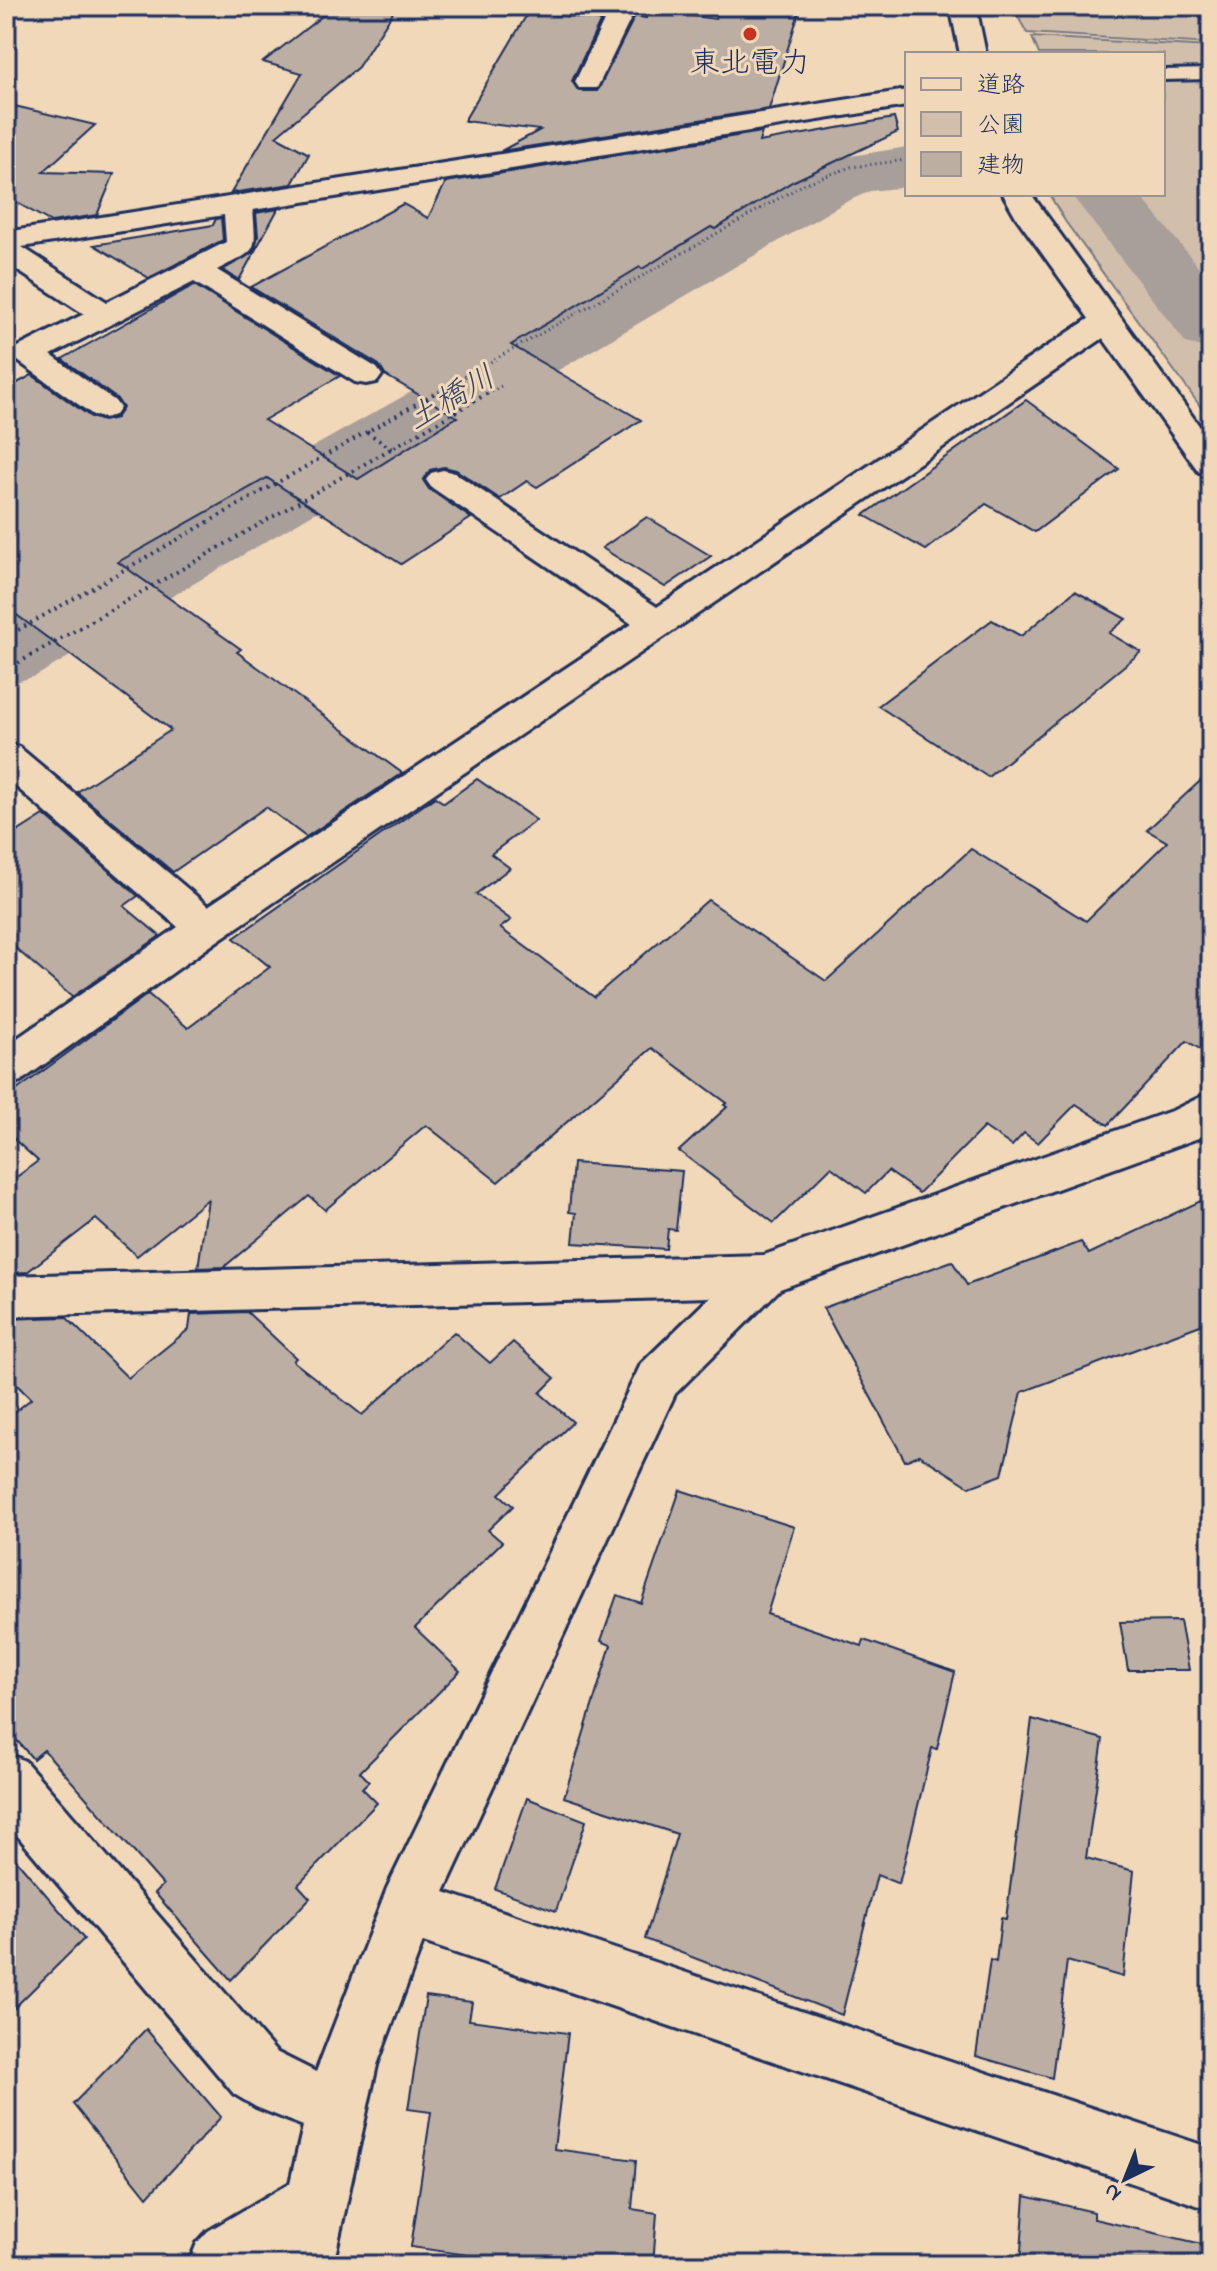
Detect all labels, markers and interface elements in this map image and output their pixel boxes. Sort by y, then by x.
marker: 東北電力 [741,25,759,43]
place label: 東北電力 [690,43,810,87]
legend [905,52,1165,196]
text: 道路 [977,69,1025,104]
text: 公園 [977,109,1025,144]
text: 建物 [977,149,1025,184]
water label: 土橋川 [399,356,505,444]
north arrow [1085,2139,1165,2219]
text: N [1097,2175,1130,2208]

